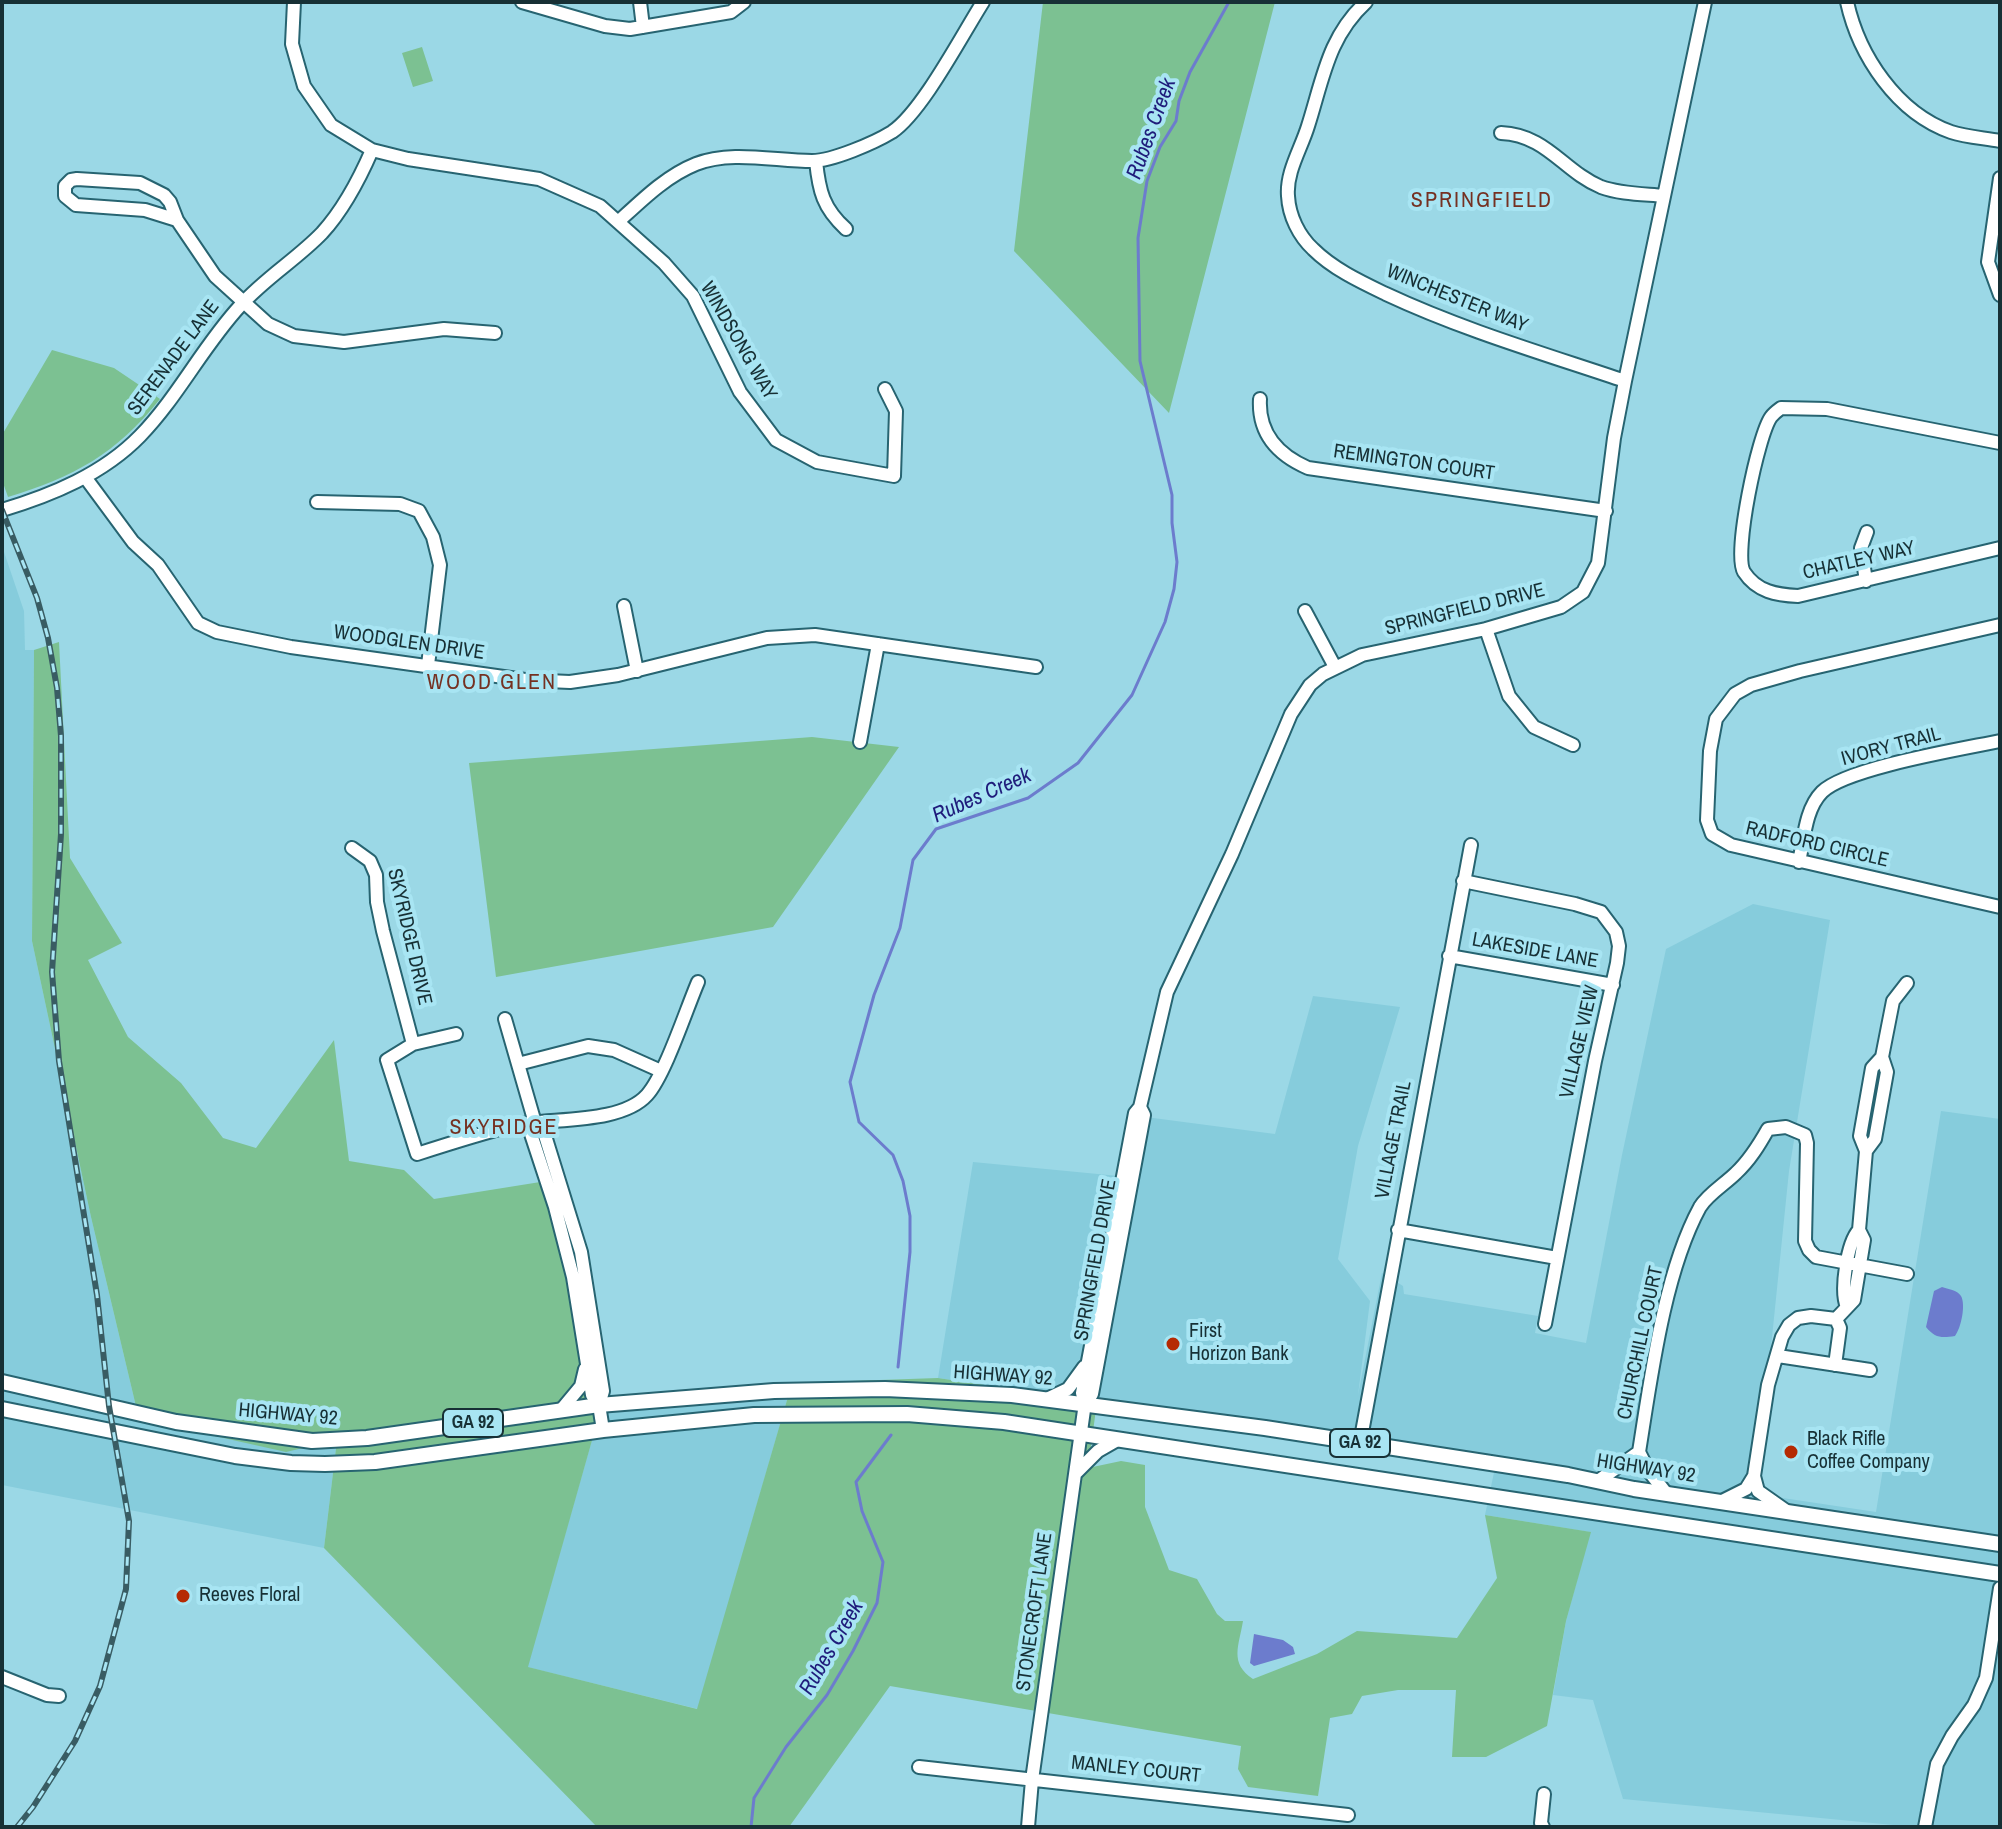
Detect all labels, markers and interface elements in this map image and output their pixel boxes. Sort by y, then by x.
water label: Rubes Creek [1122,75,1182,183]
district label: SPRINGFIELD [1411,188,1553,214]
street label: WINCHESTER WAY [1383,260,1531,338]
street label: WINDSONG WAY [695,278,781,404]
street label: SERENADE LANE [123,296,225,420]
street label: REMINGTON COURT [1332,440,1496,486]
street label: CHATLEY WAY [1800,536,1918,586]
street label: SPRINGFIELD DRIVE [1383,579,1547,641]
street label: WOODGLEN DRIVE [332,621,486,665]
district label: WOOD GLEN [427,670,557,696]
street label: IVORY TRAIL [1839,722,1943,772]
water label: Rubes Creek [929,763,1035,829]
street label: RADFORD CIRCLE [1743,817,1891,873]
street label: SKYRIDGE DRIVE [382,866,436,1008]
street label: LAKESIDE LANE [1470,928,1600,974]
street label: VILLAGE VIEW [1555,983,1605,1101]
street label: VILLAGE TRAIL [1371,1079,1417,1201]
district label: SKYRIDGE [449,1115,559,1141]
street label: SPRINGFIELD DRIVE [1070,1177,1122,1343]
street label: CHURCHILL COURT [1613,1264,1669,1422]
place label: First Horizon Bank [1189,1320,1288,1367]
marker: First Horizon Bank [1164,1335,1182,1353]
street label: HIGHWAY 92 [953,1361,1053,1391]
street label: HIGHWAY 92 [237,1399,339,1431]
road number: GA 92 [443,1409,503,1437]
place label: Black Rifle Coffee Company [1807,1428,1930,1475]
road number: GA 92 [1330,1429,1390,1457]
marker: Black Rifle Coffee Company [1782,1443,1800,1461]
street label: HIGHWAY 92 [1595,1449,1697,1489]
street label: STONECROFT LANE [1012,1531,1058,1693]
place label: Reeves Floral [199,1584,300,1608]
marker: Reeves Floral [174,1587,192,1605]
water label: Rubes Creek [794,1596,870,1700]
street label: MANLEY COURT [1070,1751,1202,1789]

